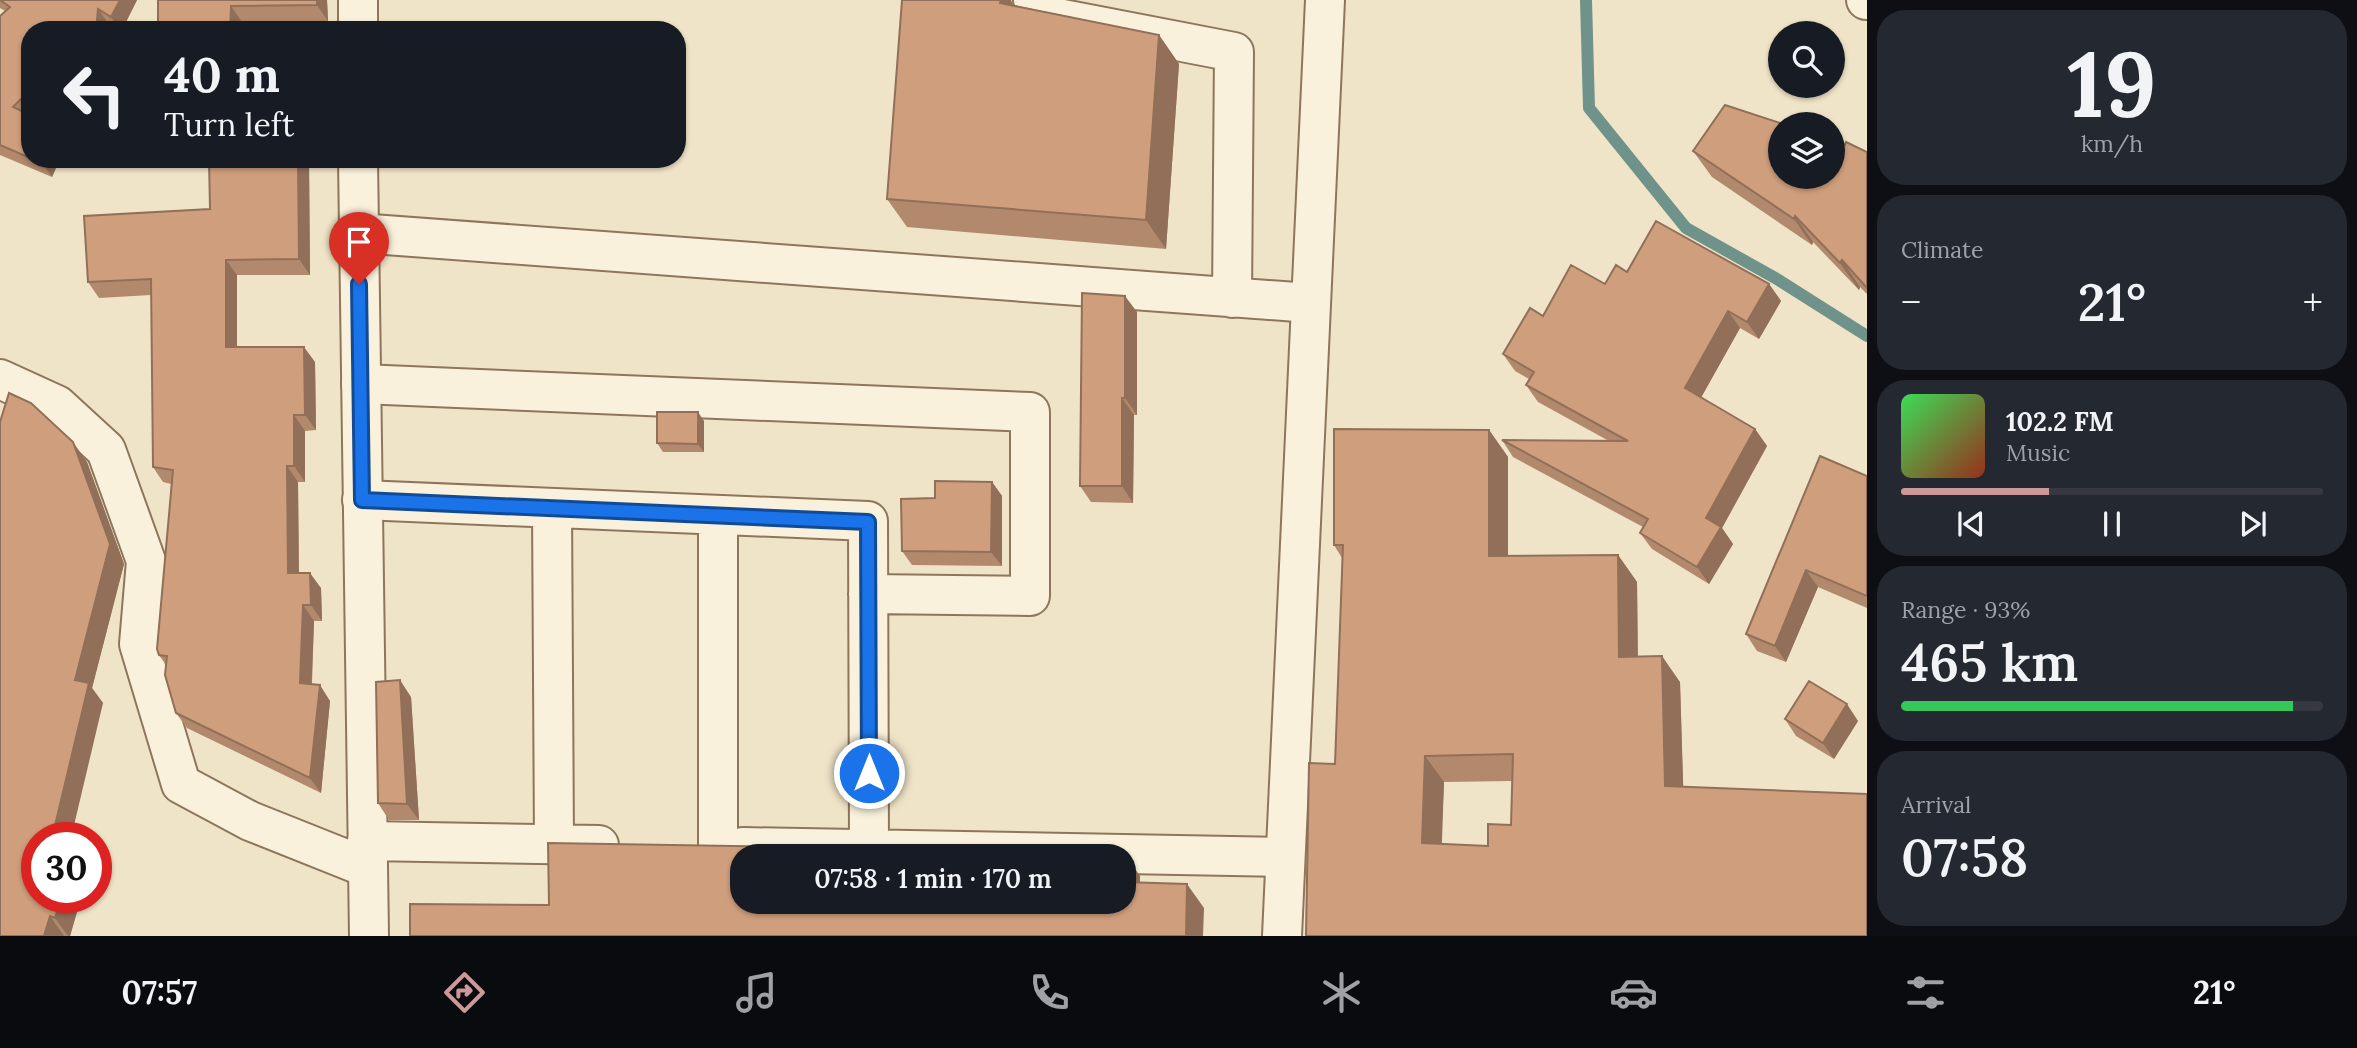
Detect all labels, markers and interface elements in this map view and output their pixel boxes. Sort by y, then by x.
map controls [1768,21,1845,189]
button: search [1768,21,1845,98]
text: 19 [2067,25,2157,142]
text: 40 m [164,43,280,105]
icon: left [49,49,140,140]
text: Turn left [164,104,294,145]
button: layers [1768,112,1845,189]
text: km/h [2081,129,2143,158]
pin [329,212,389,284]
icon: arrive [340,223,378,261]
text: Climate [1901,235,1983,264]
text: 21° [2078,269,2146,335]
text: − [1901,278,1921,326]
text: + [2303,278,2323,326]
text: 102.2 FM [2006,405,2114,438]
text: Music [2006,438,2070,467]
icon: previous [1952,505,1990,543]
icon: pause [2093,505,2131,543]
icon: next [2234,505,2272,543]
text: Range · 93% [1901,595,2030,624]
text: 465 km [1901,629,2078,695]
position arrow [832,736,906,810]
text: Arrival [1901,790,1971,819]
speed limit sign: 30 [21,822,112,913]
text: 07:58 [1901,824,2028,890]
text: 07:58 · 1 min · 170 m [814,862,1052,895]
icon: directions [440,968,489,1017]
icon: music [732,968,781,1017]
icon: phone [1025,968,1074,1017]
icon: climate [1317,968,1366,1017]
icon: car [1609,968,1658,1017]
icon: filters [1901,968,1950,1017]
text: 07:57 [122,972,197,1013]
text: 21° [2193,972,2235,1013]

